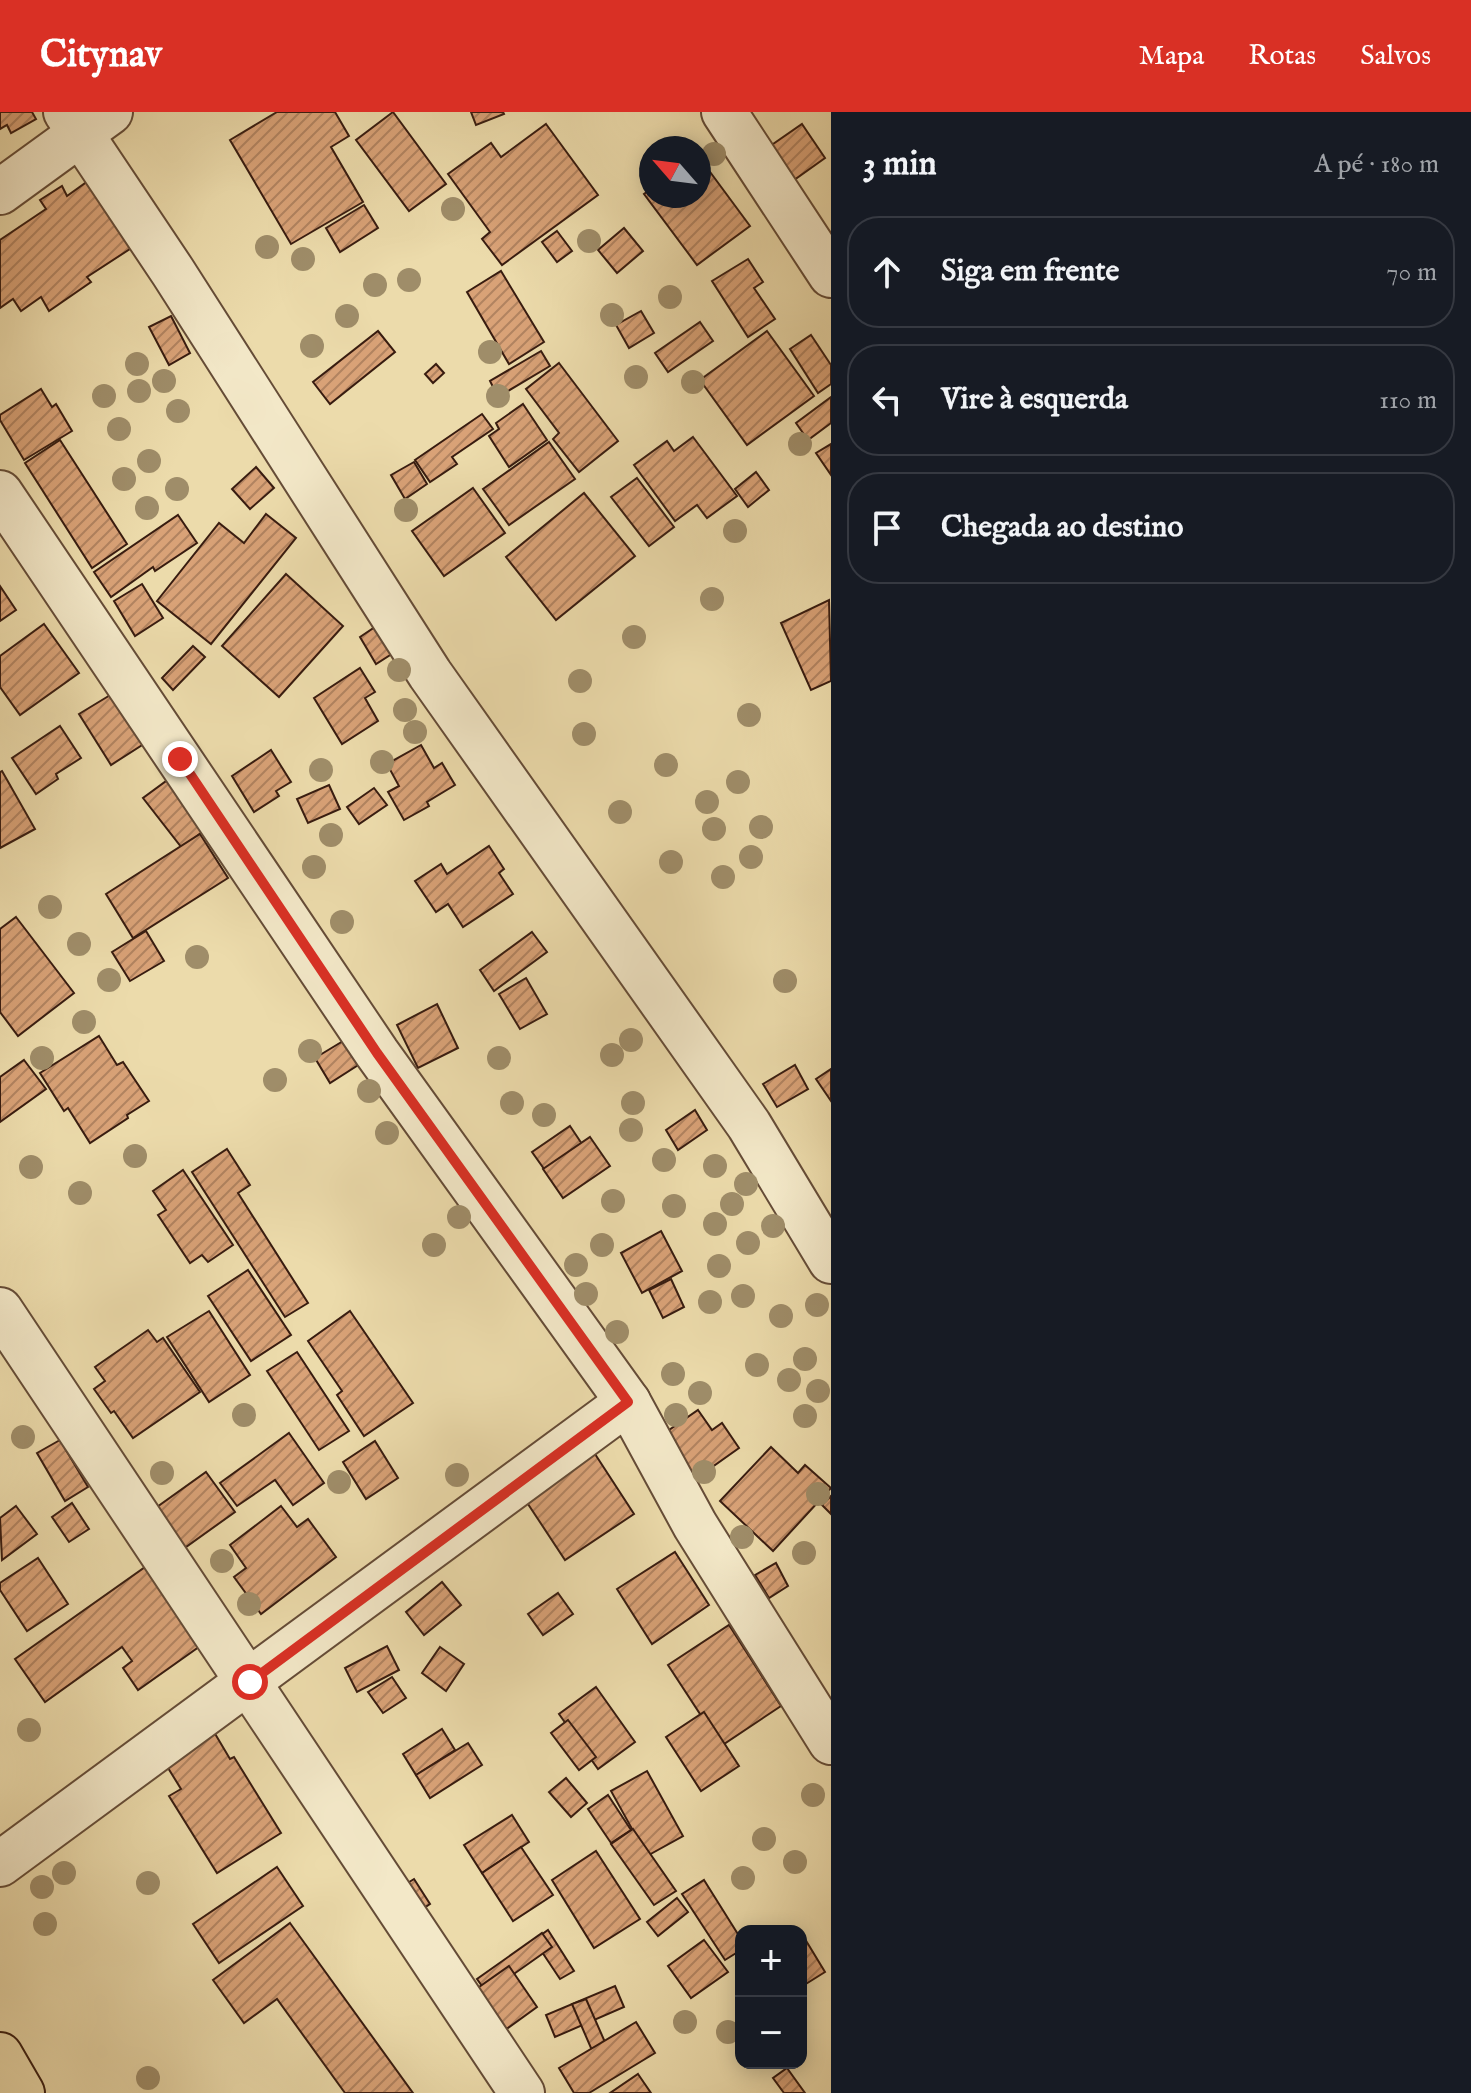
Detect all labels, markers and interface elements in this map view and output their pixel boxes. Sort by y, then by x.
text: Citynav [40,32,162,80]
text: Mapa [1139,39,1204,74]
text: Rotas [1248,39,1316,74]
text: Salvos [1360,39,1431,74]
north arrow [639,136,711,208]
text: 3 min [863,143,937,186]
text: A pé · 180 m [1314,148,1439,181]
icon: ahead [865,250,909,294]
text: Siga em frente [941,253,1119,291]
text: 70 m [1386,256,1437,289]
icon: left [865,378,909,422]
text: Vire à esquerda [941,381,1128,419]
text: 110 m [1379,384,1437,417]
icon: arrive [865,506,909,550]
text: Chegada ao destino [941,509,1183,547]
route end [162,741,198,777]
route start [232,1664,268,1700]
map controls [735,1925,807,2069]
button: + [735,1925,807,1997]
button: − [735,1997,807,2069]

